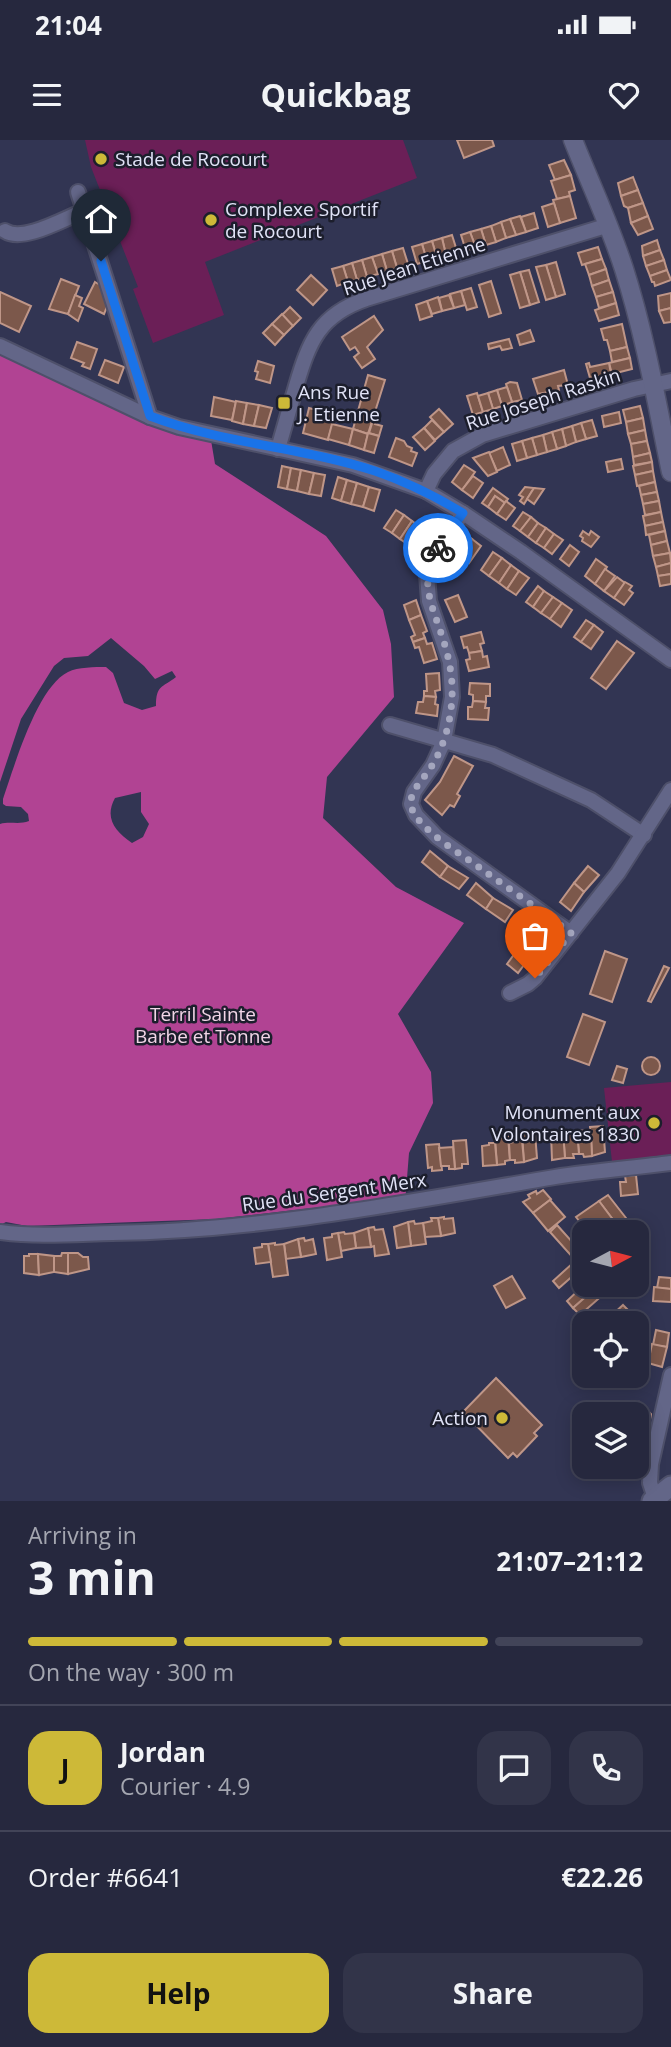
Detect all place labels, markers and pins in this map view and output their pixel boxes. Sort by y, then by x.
place label: Stade de Rocourt [115,146,267,172]
marker: Stade de Rocourt [93,151,109,167]
pin [71,189,131,261]
place label: Complexe Sportif de Rocourt [225,196,379,244]
marker: Complexe Sportif de Rocourt [203,212,219,228]
place label: Ans Rue J. Etienne [296,379,380,427]
marker: Ans Rue J. Etienne [276,395,292,411]
pin [505,906,565,978]
place label: Monument aux Volontaires 1830 [491,1099,640,1147]
marker: Monument aux Volontaires 1830 [646,1115,662,1131]
place label: Action [432,1405,488,1431]
marker: Action [494,1410,510,1426]

